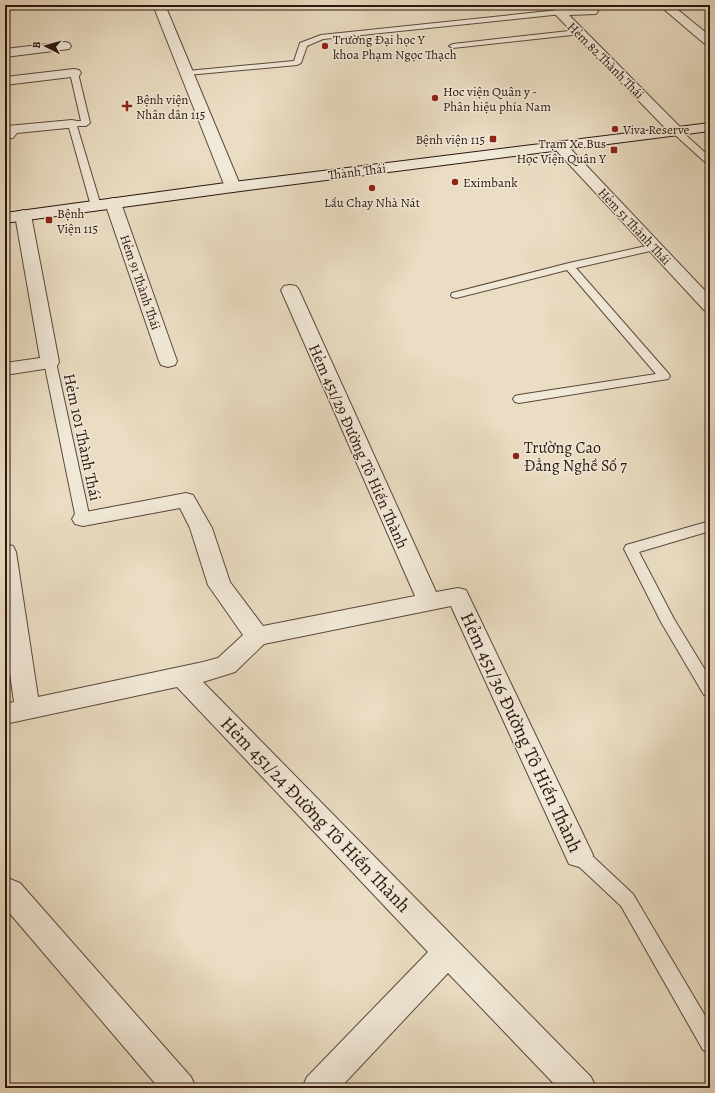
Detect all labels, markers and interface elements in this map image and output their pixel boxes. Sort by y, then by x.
street label: Hẻm 82 Thành Thái [564,18,648,103]
north arrow [26,26,66,66]
place label: Trường Đại học Y khoa Phạm Ngọc Thạch [333,31,457,63]
text: B [29,41,44,49]
marker: Trường Đại học Y khoa Phạm Ngọc Thạch [320,41,330,51]
place label: Hoc viện Quân y - Phân hiệu phía Nam [443,83,551,115]
place label: Bệnh viện Nhân dân 115 [136,91,205,123]
marker: Hoc viện Quân y - Phân hiệu phía Nam [430,93,440,103]
marker: Bệnh viện Nhân dân 115 [121,100,133,112]
place label: Viva Reserve [622,121,689,138]
marker: Viva Reserve [610,124,620,134]
place label: Bệnh viện 115 [415,131,485,148]
marker: Bệnh viện 115 [488,134,498,144]
place label: Trạm Xe Bus Học Viện Quân Y [516,135,607,167]
marker: Trạm Xe Bus Học Viện Quân Y [609,145,619,155]
street label: Thành Thái [327,159,387,183]
place label: Eximbank [463,174,518,191]
marker: Eximbank [450,177,460,187]
marker: Lẩu Chay Nhà Nát [367,183,377,193]
street label: Hẻm 51 Thành Thái [594,184,675,269]
place label: Lẩu Chay Nhà Nát [324,194,421,211]
place label: Bệnh Viện 115 [56,205,98,237]
marker: Bệnh Viện 115 [44,215,54,225]
street label: Hẻm 91 Thành Thái [116,232,165,332]
street label: Hẻm 451/29 Đường Tô Hiến Thành [303,341,413,553]
street label: Hẻm 101 Thành Thái [58,372,106,503]
place label: Trường Cao Đẳng Nghề Số 7 [524,437,627,477]
marker: Trường Cao Đẳng Nghề Số 7 [511,451,521,461]
street label: Hẻm 451/36 Đường Tô Hiến Thành [454,608,588,857]
street label: Hẻm 451/24 Đường Tô Hiến Thành [214,711,416,918]

